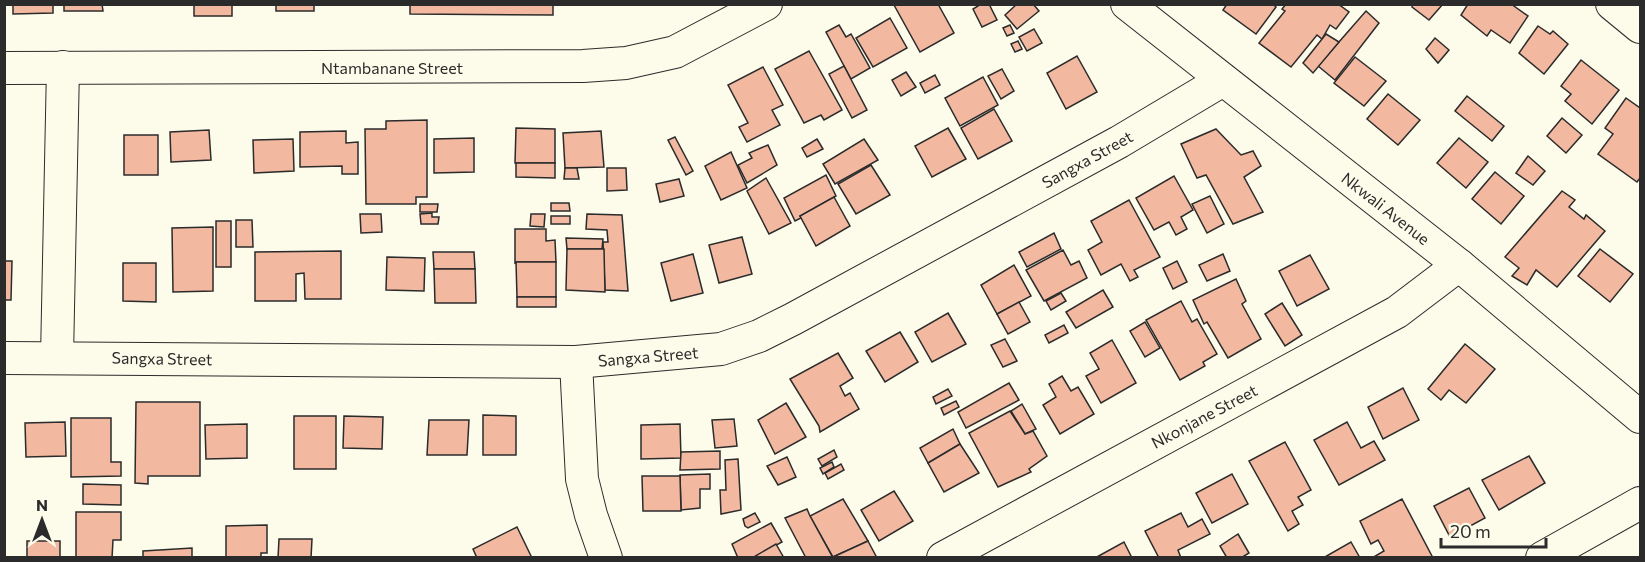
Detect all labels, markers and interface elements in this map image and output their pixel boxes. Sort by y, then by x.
street label: Ntambanane Street [321,58,464,77]
street label: Sangxa Street [1038,126,1136,192]
street label: Nkwali Avenue [1338,168,1434,248]
street label: Sangxa Street [597,342,699,370]
street label: Sangxa Street [111,348,213,368]
street label: Nkonjane Street [1148,380,1261,452]
north arrow [12,490,72,550]
text: N [36,495,48,514]
scale bar [1441,511,1546,549]
text: 20 m [1450,520,1491,542]

